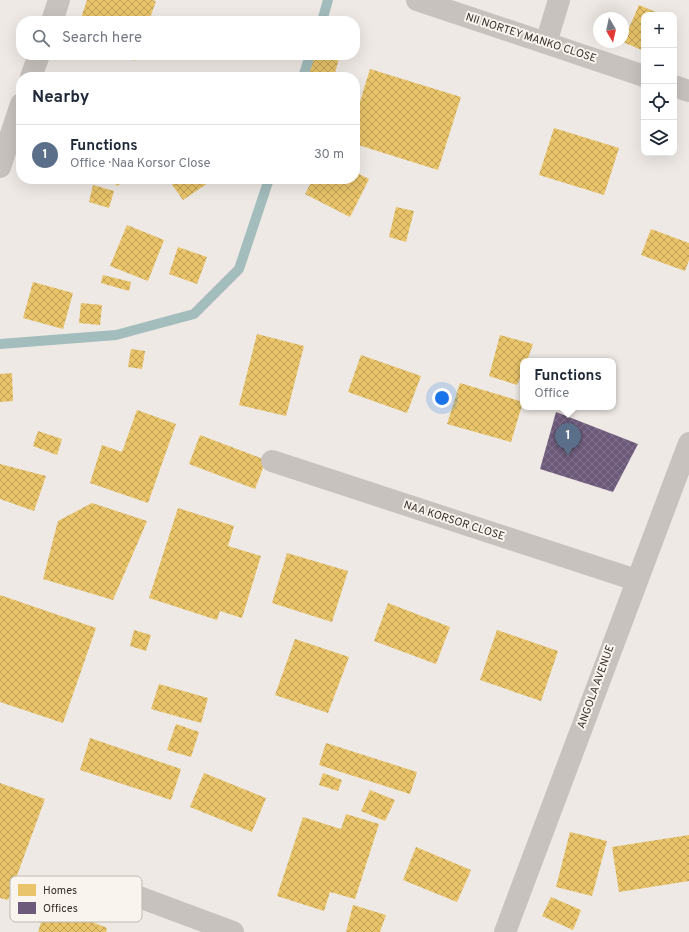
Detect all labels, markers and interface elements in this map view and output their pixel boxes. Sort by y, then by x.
street label: NII NORTEY MANKO CLOSE [464,10,598,66]
north arrow [593,12,629,48]
map controls [641,12,677,156]
button: + [641,12,677,48]
search box [16,16,360,60]
icon: search [30,27,52,49]
text: Search here [62,29,142,48]
button: − [641,48,677,84]
button: locate [641,84,677,120]
text: Nearby [32,87,89,109]
button: layers [641,120,677,156]
text: Functions [70,137,138,156]
text: 1 [42,147,48,163]
text: 30 m [314,147,344,163]
text: Office · Naa Korsor Close [70,156,210,172]
popup [520,358,616,410]
text: Functions [534,367,602,386]
text: Office [534,386,569,402]
your location [432,388,452,408]
pin: 1 [555,423,581,456]
street label: NAA KORSOR CLOSE [402,498,506,544]
street label: ANGOLA AVENUE [574,643,618,731]
legend [10,876,142,922]
text: Homes [43,884,77,898]
text: Offices [43,902,78,916]

